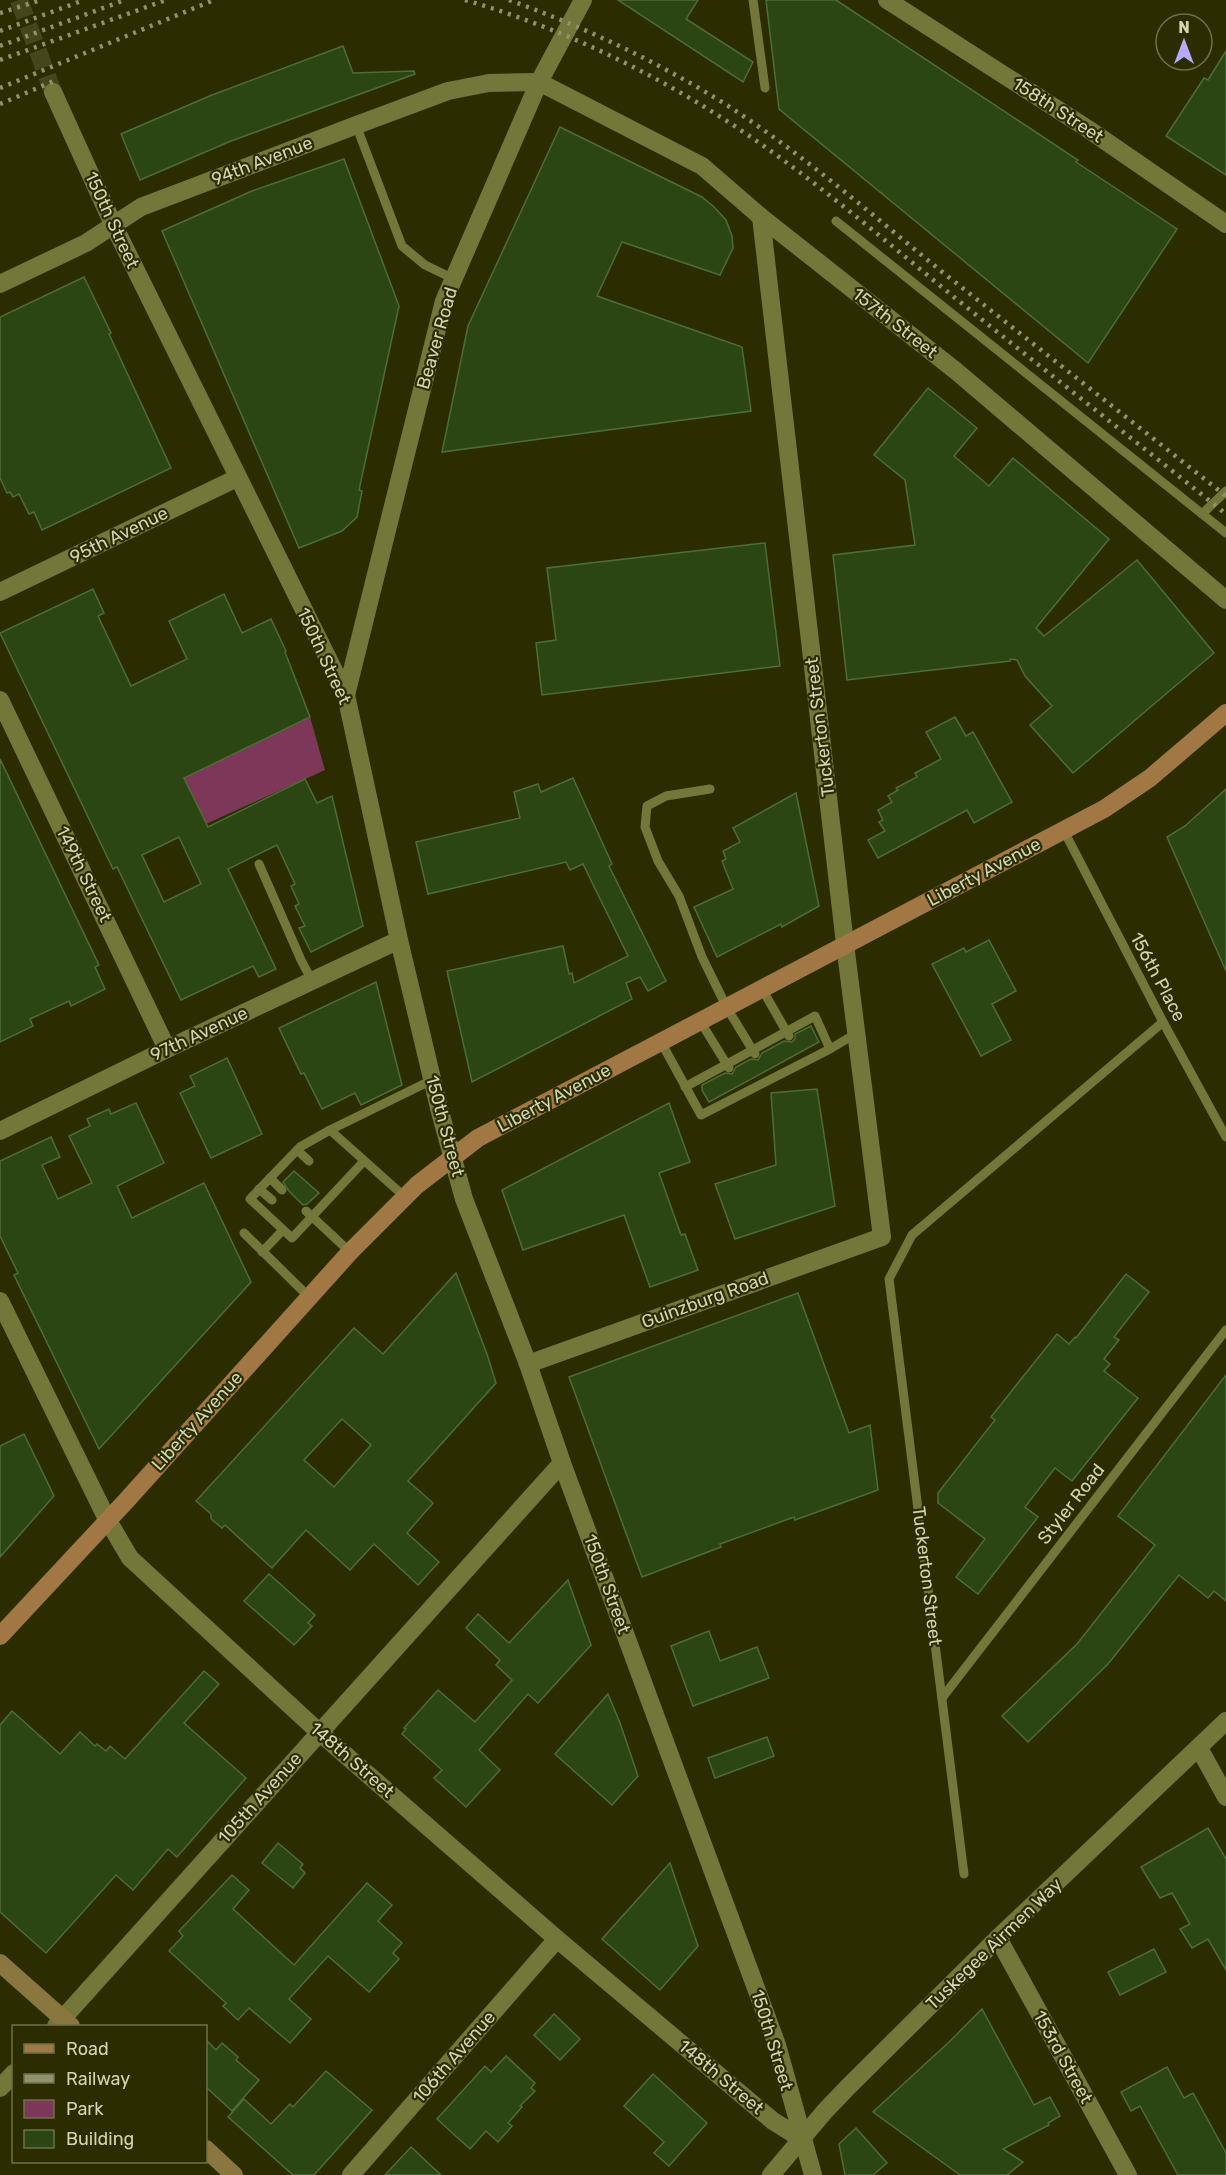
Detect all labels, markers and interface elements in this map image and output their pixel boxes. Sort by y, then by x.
north arrow [1154,12,1214,72]
text: N [1178,18,1190,37]
street label: 158th Street [1008,72,1108,148]
street label: 94th Avenue [208,132,316,190]
street label: 150th Street [80,168,144,272]
street label: 157th Street [848,283,942,363]
street label: Beaver Road [412,284,462,392]
street label: 95th Avenue [66,502,172,568]
street label: 150th Street [292,604,356,708]
street label: Tuckerton Street [801,656,839,798]
street label: 149th Street [51,823,117,925]
street label: Liberty Avenue [923,833,1045,911]
street label: 156th Place [1125,929,1191,1025]
street label: 97th Avenue [147,1002,251,1066]
street label: Liberty Avenue [493,1059,615,1137]
street label: 150th Street [421,1073,469,1179]
street label: Guinzburg Road [638,1267,772,1333]
street label: Liberty Avenue [147,1367,247,1475]
street label: Styler Road [1033,1459,1109,1549]
street label: Tuckerton Street [908,1505,946,1647]
street label: 150th Street [579,1531,635,1637]
street label: 148th Street [305,1717,399,1803]
street label: 105th Avenue [213,1748,307,1848]
street label: Tuskegee Airmen Way [921,1873,1067,2015]
street label: 150th Street [746,1987,798,2093]
street label: 106th Avenue [408,2006,500,2108]
street label: 153rd Street [1028,2007,1098,2107]
legend [12,2025,207,2163]
street label: 148th Street [674,2035,768,2119]
text: Road [66,2038,109,2060]
text: Railway [66,2068,130,2090]
text: Park [66,2098,104,2120]
text: Building [66,2128,134,2150]

